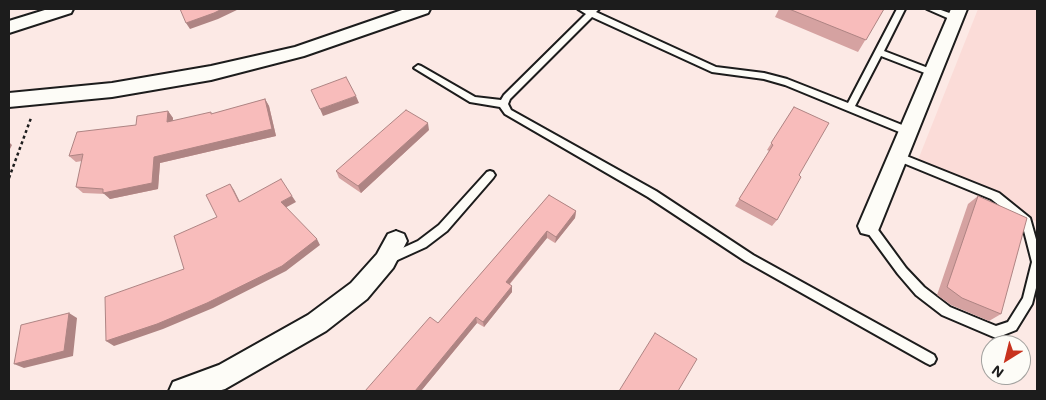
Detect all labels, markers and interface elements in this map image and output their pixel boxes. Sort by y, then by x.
north arrow [981,335,1031,385]
text: N [988,361,1007,383]

